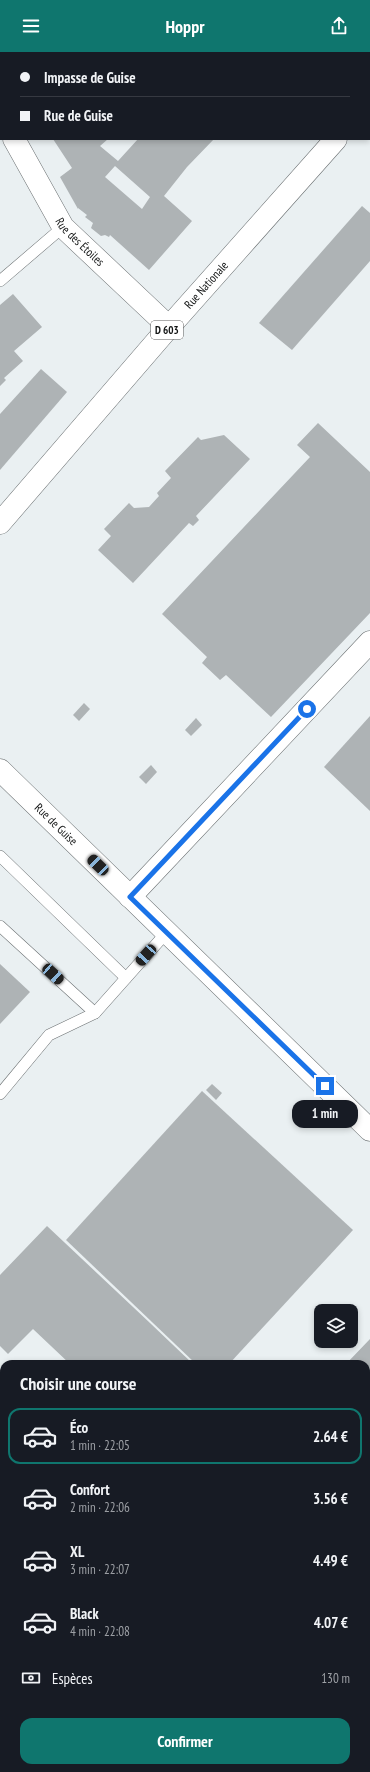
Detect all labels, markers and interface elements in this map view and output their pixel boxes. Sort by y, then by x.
icon: menu [20,15,42,37]
text: Hoppr [166,15,204,38]
icon: share [328,15,350,37]
text: Impasse de Guise [44,68,136,87]
text: Rue de Guise [44,106,113,125]
street label: Rue des Étoiles [52,215,108,269]
street label: Rue Nationale [181,258,231,312]
road number: D 603 [151,321,183,339]
route start [298,700,316,718]
street label: Rue de Guise [32,800,81,848]
car [85,852,111,878]
car [134,942,158,968]
car [40,962,66,986]
route end [316,1077,334,1095]
callout: 1 min [292,1100,358,1128]
text: 1 min [312,1105,338,1122]
map controls [314,1304,358,1348]
button: layers [314,1304,358,1348]
text: Choisir une course [20,1372,137,1395]
icon: car [22,1418,58,1454]
text: Éco [70,1418,88,1437]
text: 2.64 € [313,1427,348,1446]
text: 1 min · 22:05 [70,1437,130,1454]
icon: car [22,1480,58,1516]
text: Confort [70,1480,110,1499]
text: 3.56 € [313,1489,348,1508]
text: 2 min · 22:06 [70,1499,130,1516]
icon: car [22,1542,58,1578]
text: XL [70,1542,84,1561]
text: 4.49 € [313,1551,348,1570]
text: 3 min · 22:07 [70,1561,130,1578]
icon: car [22,1604,58,1640]
text: Black [70,1604,99,1623]
text: 4.07 € [314,1613,348,1632]
text: 4 min · 22:08 [70,1623,130,1640]
icon: cash [20,1667,42,1689]
text: Espèces [52,1669,92,1688]
text: 130 m [321,1670,350,1687]
button: Confirmer [20,1718,350,1764]

